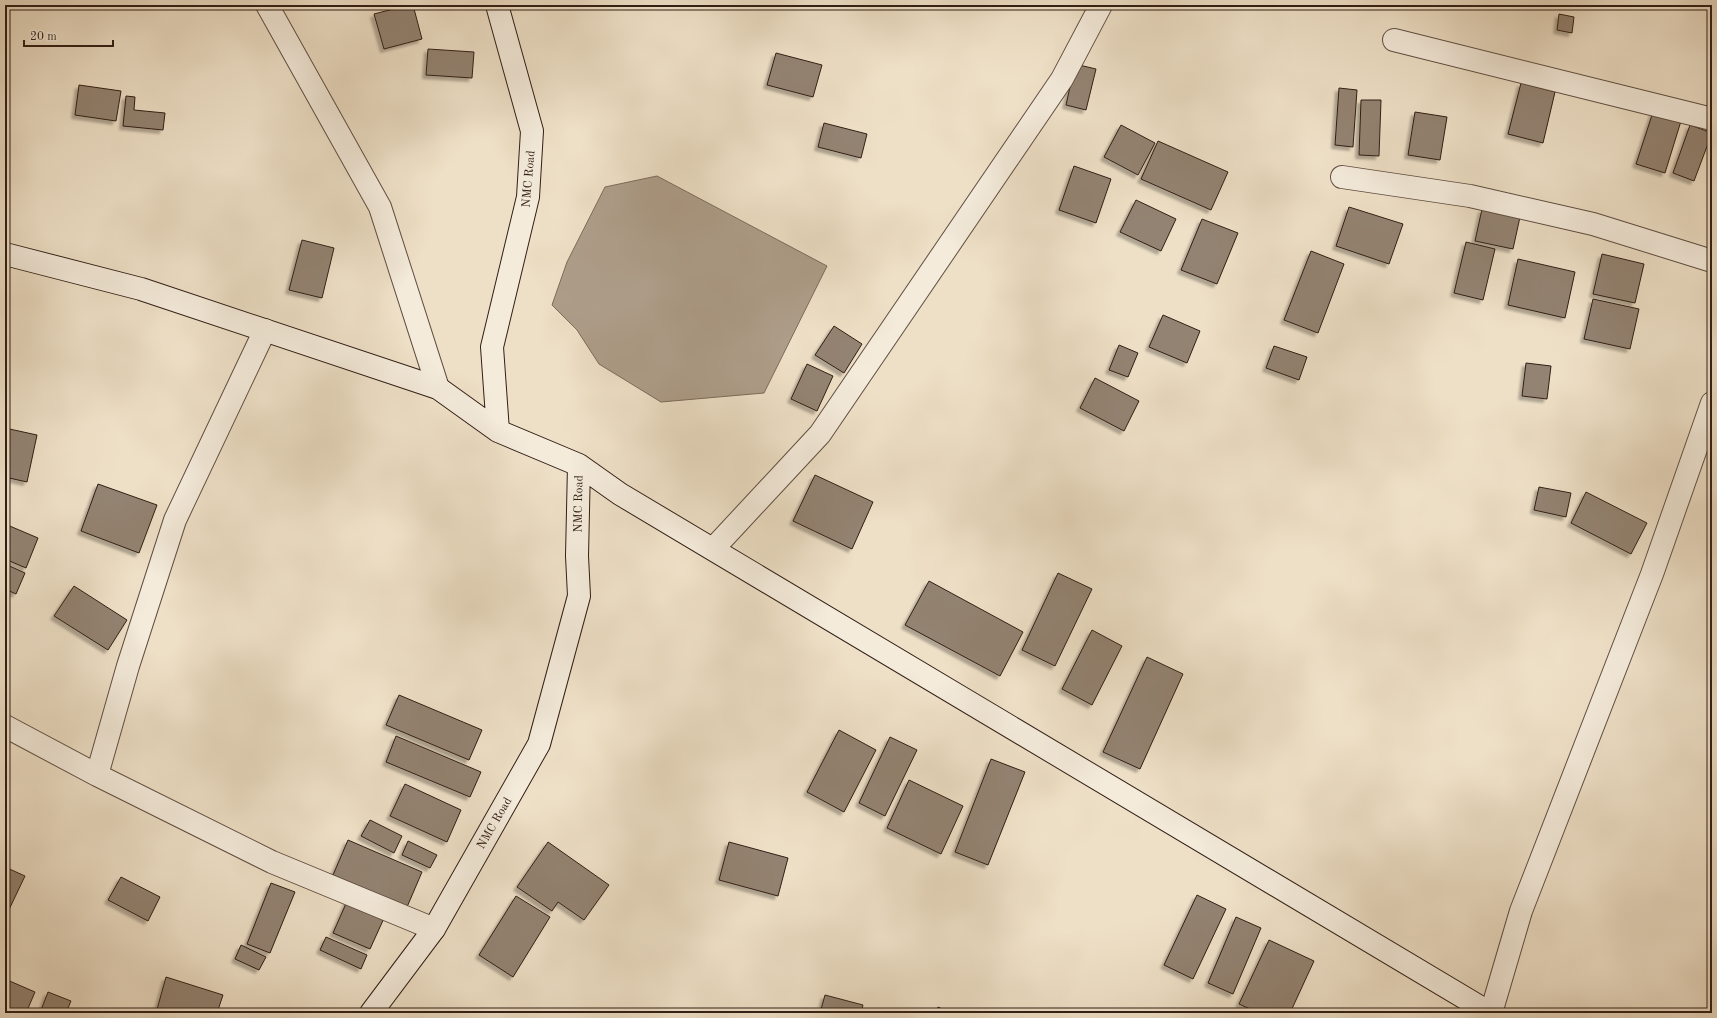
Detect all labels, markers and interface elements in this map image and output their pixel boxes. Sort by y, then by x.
scale bar [24,22,113,48]
text: 20 m [30,31,57,43]
street label: NMC Road [521,150,537,208]
street label: NMC Road [572,475,586,533]
street label: NMC Road [475,796,514,851]

